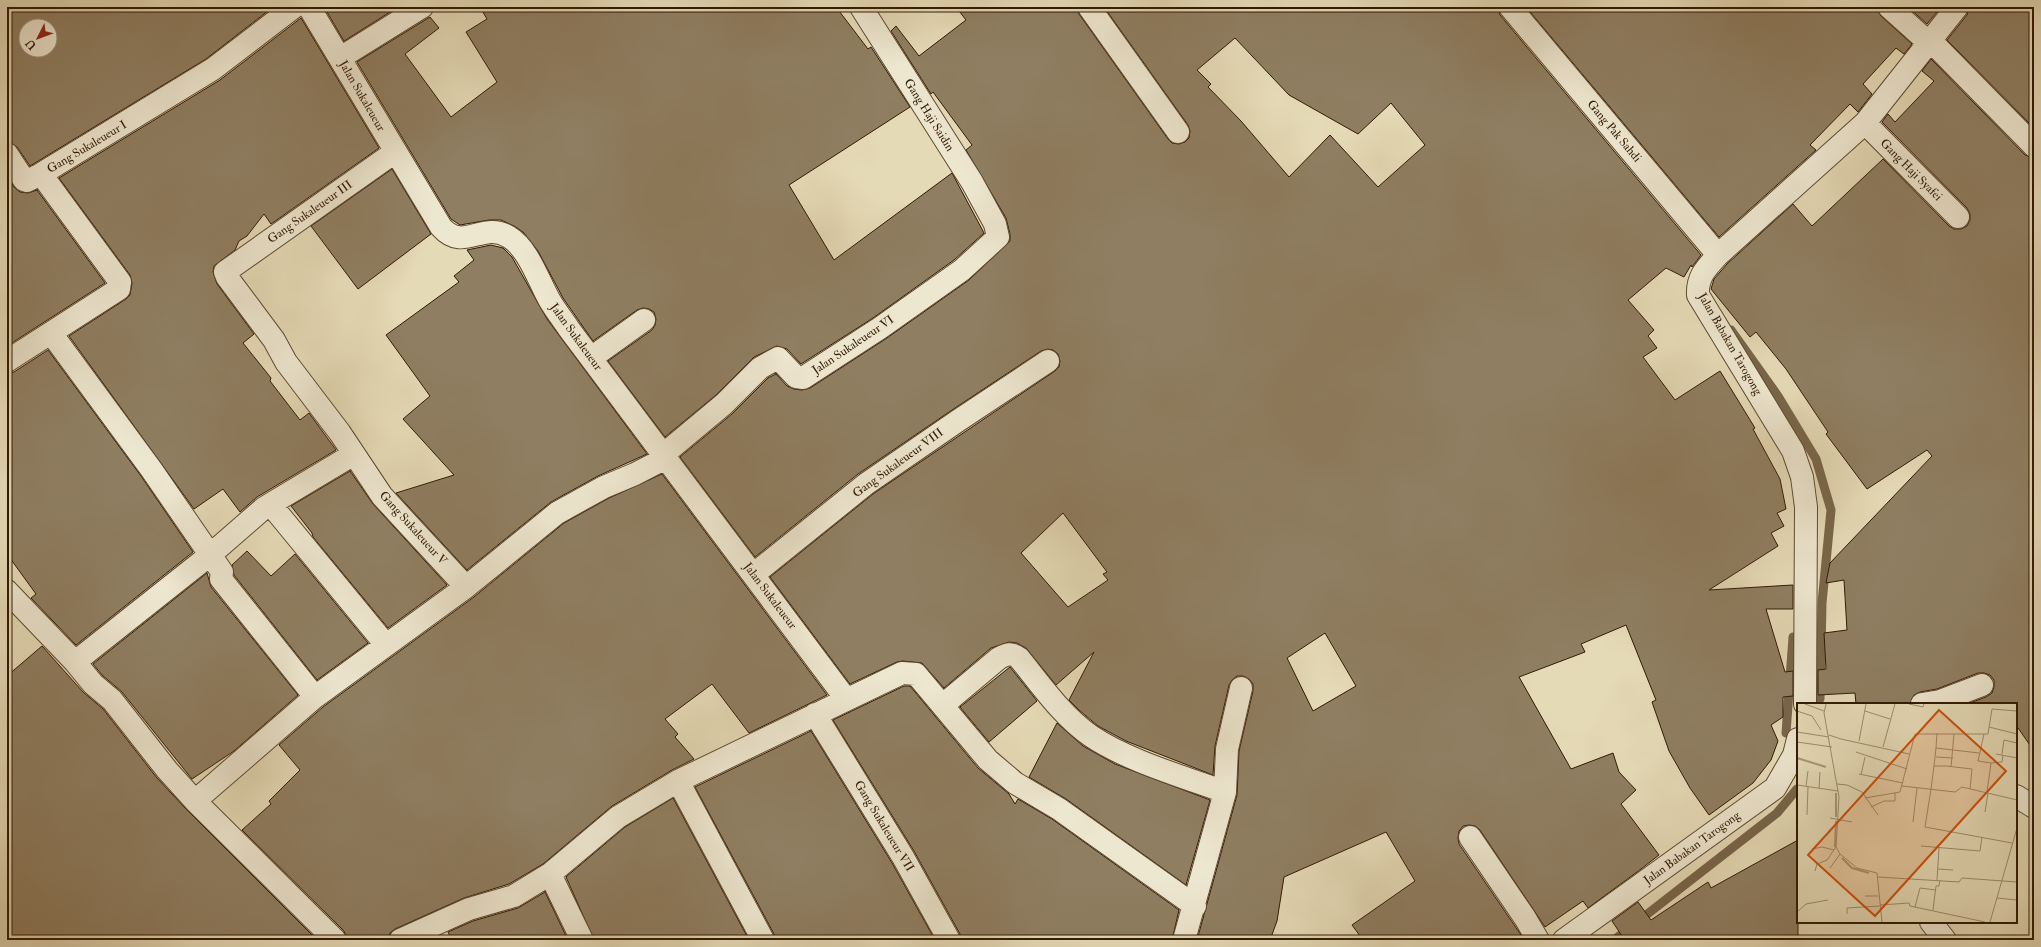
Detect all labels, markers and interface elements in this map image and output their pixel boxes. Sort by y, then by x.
north arrow [18,18,58,58]
text: U [23,36,39,52]
street label: Jalan Sukaleueur [335,57,389,135]
street label: Gang Haji Saidin [901,76,957,154]
street label: Gang Pak Sahdi [1584,97,1644,165]
street label: Gang Sukaleueur I [44,117,130,177]
street label: Gang Haji Syafei [1877,136,1945,204]
street label: Gang Sukaleueur III [265,177,355,247]
street label: Jalan Babakan Tarogong [1694,289,1766,399]
street label: Jalan Sukaleueur [546,300,606,374]
street label: Jalan Sukaleueur VI [808,312,897,378]
street label: Gang Sukaleueur VIII [850,425,946,501]
street label: Gang Sukaleueur V [376,488,450,568]
street label: Jalan Sukaleueur [739,559,800,633]
inset map [1797,703,2017,923]
street label: Gang Sukaleueur VII [851,778,917,874]
street label: Jalan Babakan Tarogong [1640,807,1744,889]

